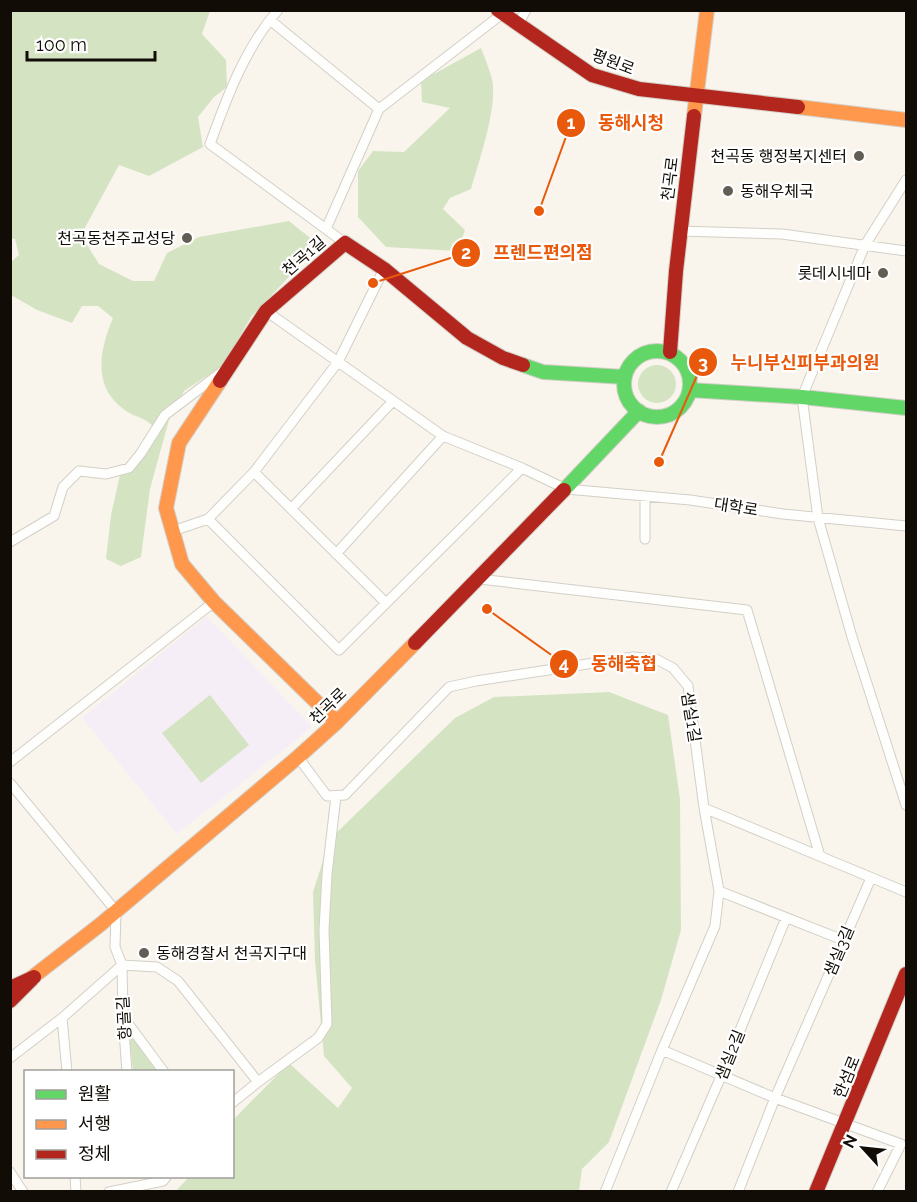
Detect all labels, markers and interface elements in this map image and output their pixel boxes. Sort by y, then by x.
scale bar [27,24,154,62]
text: 100 m [36,34,87,55]
street label: 평원로 [589,45,637,79]
callout: 동해시청 [556,105,676,141]
text: 1 [567,112,576,133]
text: 동해시청 [598,112,664,133]
place label: 천곡동 행정복지센터 [710,147,847,166]
marker: 천곡동 행정복지센터 [852,149,866,163]
street label: 천곡로 [658,156,682,202]
place label: 동해우체국 [740,182,814,201]
marker: 동해우체국 [721,184,735,198]
place label: 천곡동천주교성당 [57,229,175,248]
marker: 천곡동천주교성당 [180,231,194,245]
street label: 천곡1길 [279,232,329,280]
callout: 프렌드편의점 [451,235,605,271]
text: 2 [461,242,471,263]
text: 프렌드편의점 [493,242,593,263]
place label: 롯데시네마 [797,264,871,283]
marker: 롯데시네마 [876,266,890,280]
callout: 누니부신피부과의원 [688,344,891,380]
text: 3 [698,352,708,373]
text: 누니부신피부과의원 [730,352,880,373]
street label: 대학로 [713,494,760,520]
callout: 동해축협 [549,646,670,682]
text: 4 [559,653,569,674]
text: 동해축협 [591,653,657,674]
street label: 천곡로 [306,684,351,728]
street label: 샘실1길 [678,690,704,744]
street label: 샘실3길 [820,923,858,979]
place label: 동해경찰서 천곡지구대 [156,944,307,963]
marker: 동해경찰서 천곡지구대 [137,946,151,960]
street label: 항골길 [113,995,135,1041]
street label: 샘실2길 [711,1027,749,1083]
street label: 한섬로 [830,1053,864,1101]
legend [24,1070,234,1178]
text: 원활 [78,1083,111,1104]
text: 서행 [78,1113,111,1134]
north arrow [833,1118,893,1178]
text: N [839,1132,861,1151]
text: 정체 [78,1143,111,1164]

